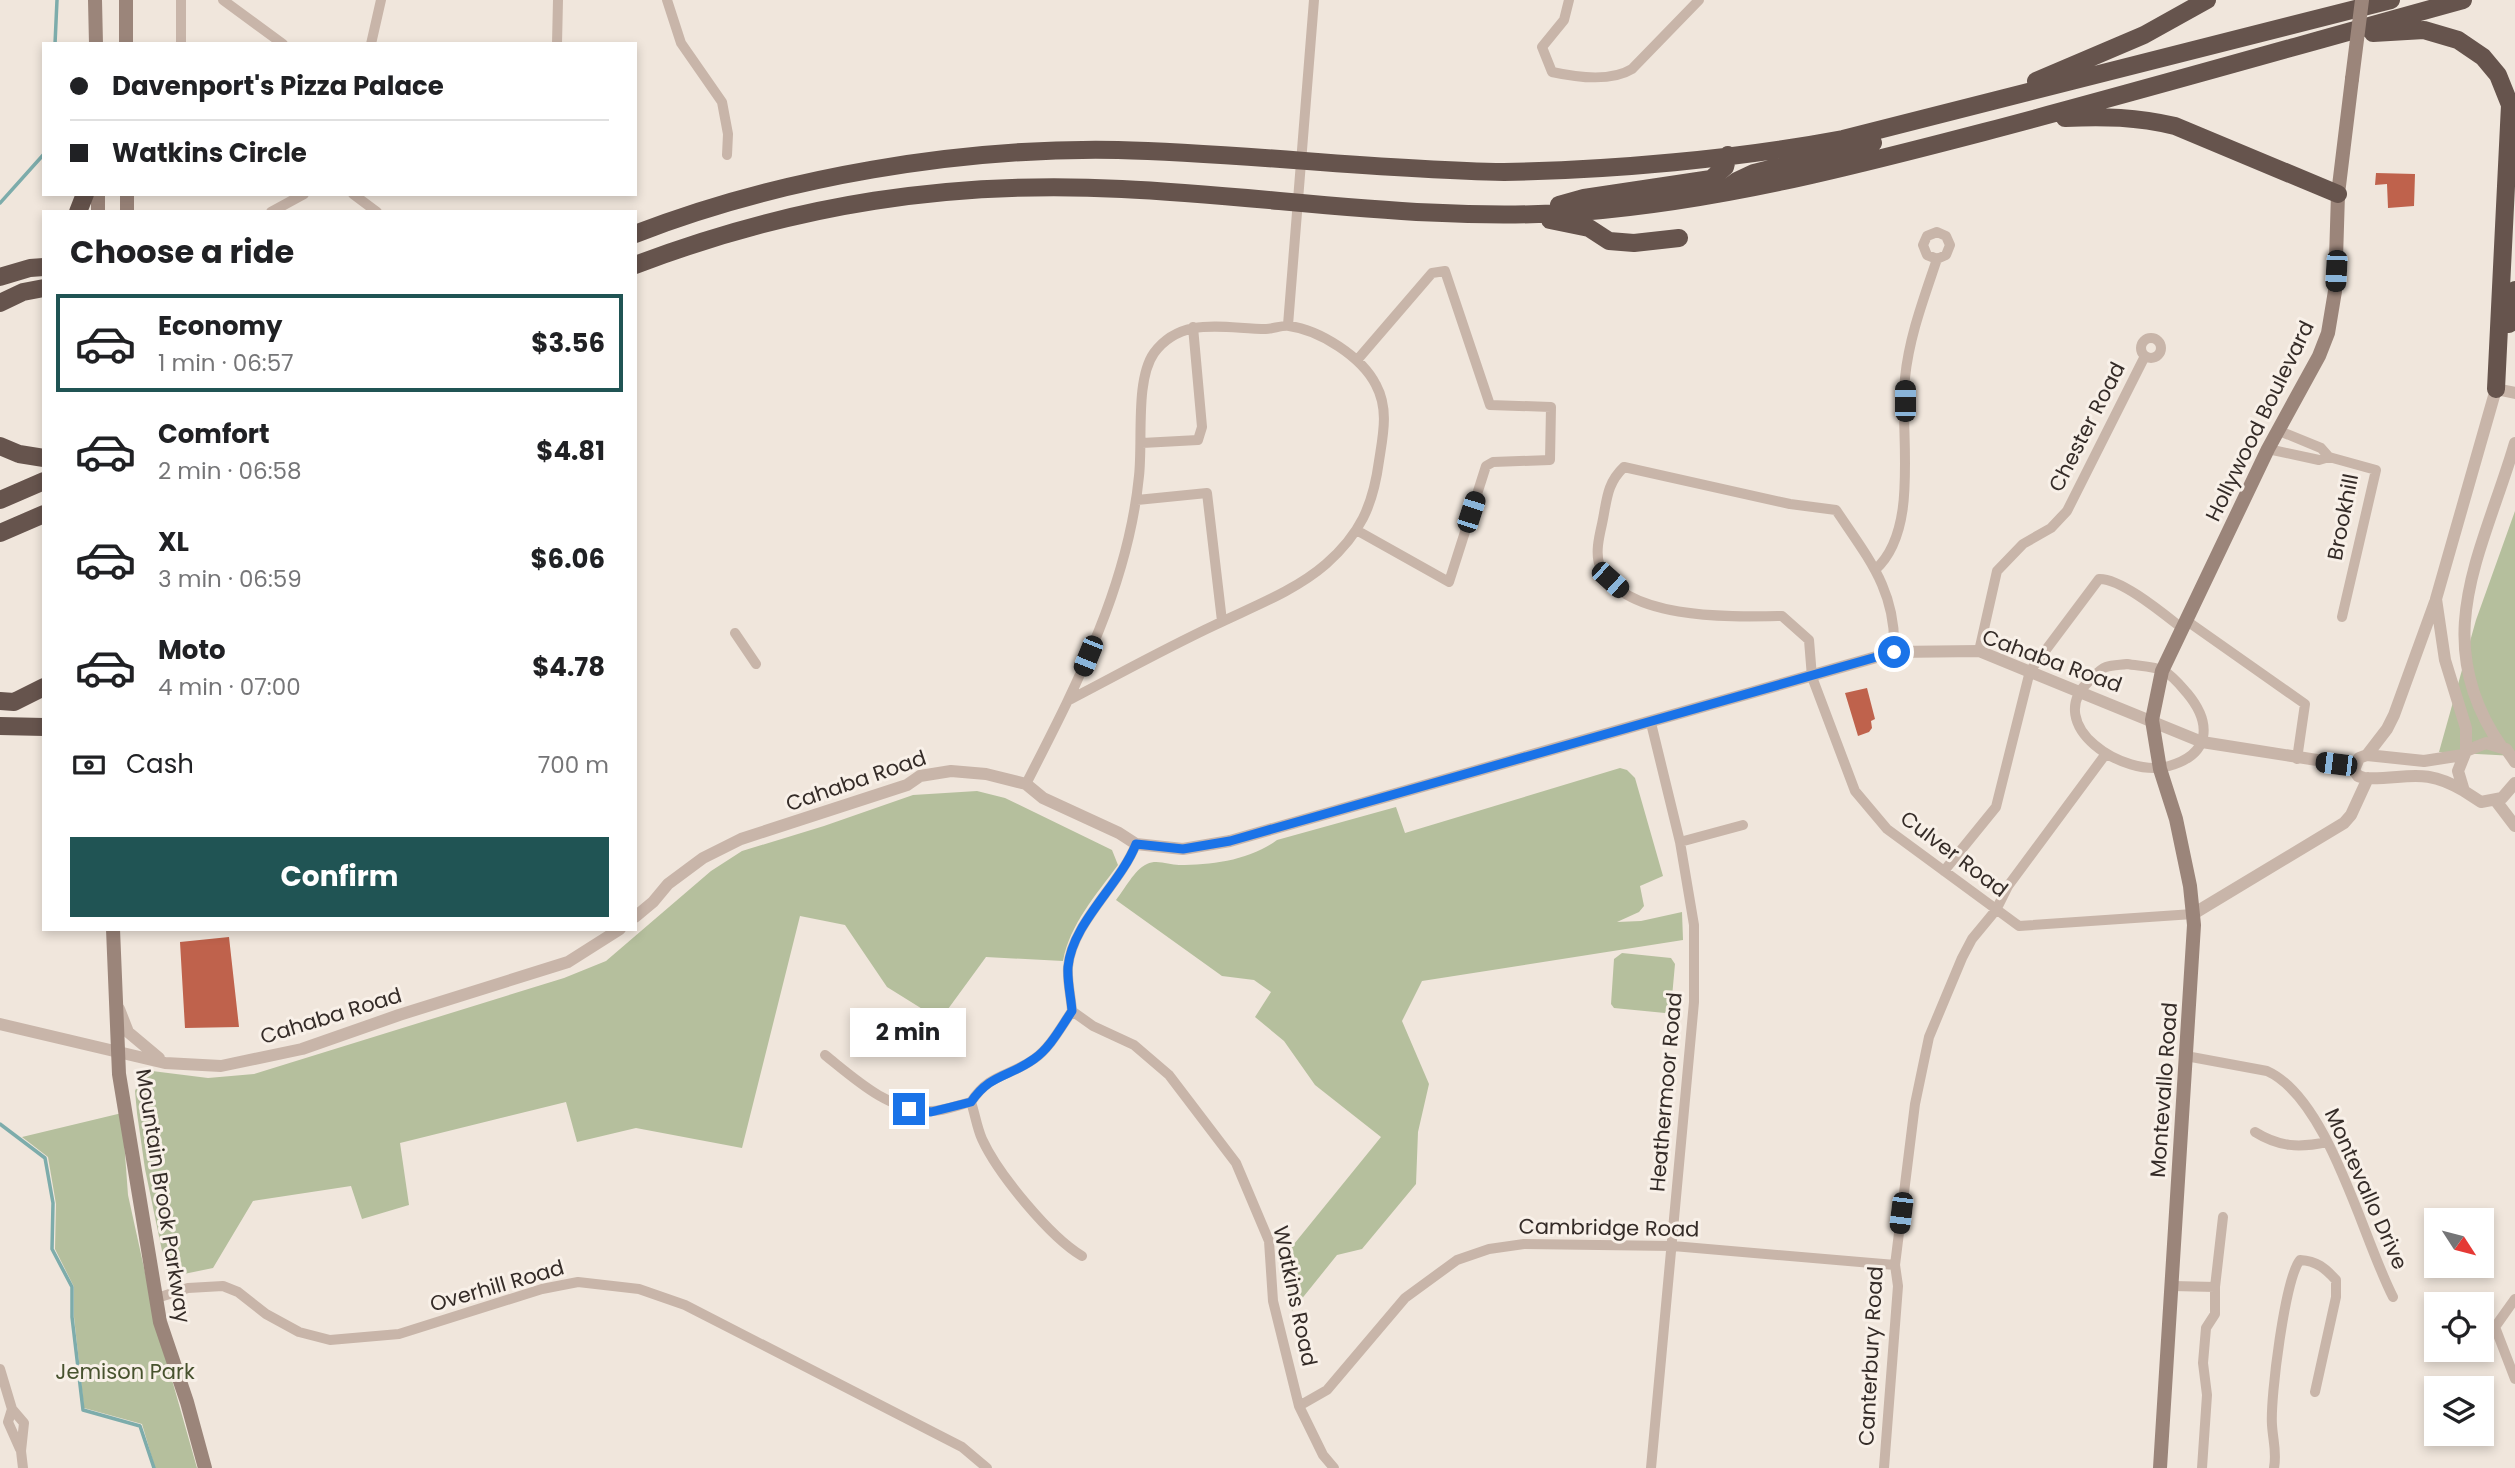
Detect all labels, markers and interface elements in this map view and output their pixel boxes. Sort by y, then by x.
text: Davenport's Pizza Palace [112,68,444,104]
text: Watkins Circle [112,135,307,171]
text: Choose a ride [70,229,294,274]
car [2325,249,2348,293]
text: Economy [158,308,282,344]
icon: car [74,312,137,375]
street label: Hollywood Boulevard [2198,316,2321,526]
text: $3.56 [531,325,605,361]
text: 1 min · 06:57 [158,347,294,379]
street label: Chester Road [2041,357,2132,497]
car [1895,380,1916,422]
text: Comfort [158,416,270,452]
icon: car [74,420,137,483]
text: $4.81 [536,433,605,469]
text: 2 min · 06:58 [158,455,302,487]
street label: Brookhill [2320,471,2365,563]
car [1455,489,1488,535]
text: XL [158,524,189,560]
icon: car [74,528,137,591]
text: $6.06 [530,541,605,577]
car [1588,558,1633,602]
text: 3 min · 06:59 [158,563,302,595]
street label: Cahaba Road [1978,622,2126,699]
text: Moto [158,632,226,668]
car [1071,633,1106,679]
icon: car [74,636,137,699]
route start [1878,636,1910,668]
text: $4.78 [532,649,605,685]
text: 4 min · 07:00 [158,671,301,703]
street label: Cahaba Road [782,743,930,818]
icon: cash [70,746,108,784]
text: Cash [126,746,194,782]
text: 700 m [538,749,609,781]
car [2314,751,2359,777]
street label: Culver Road [1895,804,2014,904]
button: Confirm [70,837,609,917]
street label: Cahaba Road [256,980,405,1051]
street label: Heathermoor Road [1642,991,1689,1193]
street label: Montevallo Road [2143,1001,2184,1179]
callout: 2 min [851,1007,967,1056]
text: 2 min [876,1016,940,1048]
street label: Mountain Brook Parkway [129,1067,198,1325]
route end [893,1093,925,1125]
street label: Montevallo Drive [2318,1104,2415,1274]
car [1889,1191,1914,1235]
north arrow [2424,1208,2494,1278]
map controls [2424,1208,2494,1446]
street label: Cambridge Road [1518,1211,1700,1244]
street label: Watkins Road [1266,1223,1325,1369]
street label: Overhill Road [426,1253,567,1319]
street label: Canterbury Road [1851,1265,1890,1447]
button: locate [2424,1292,2494,1362]
park label: Jemison Park [55,1357,195,1386]
button: layers [2424,1376,2494,1446]

